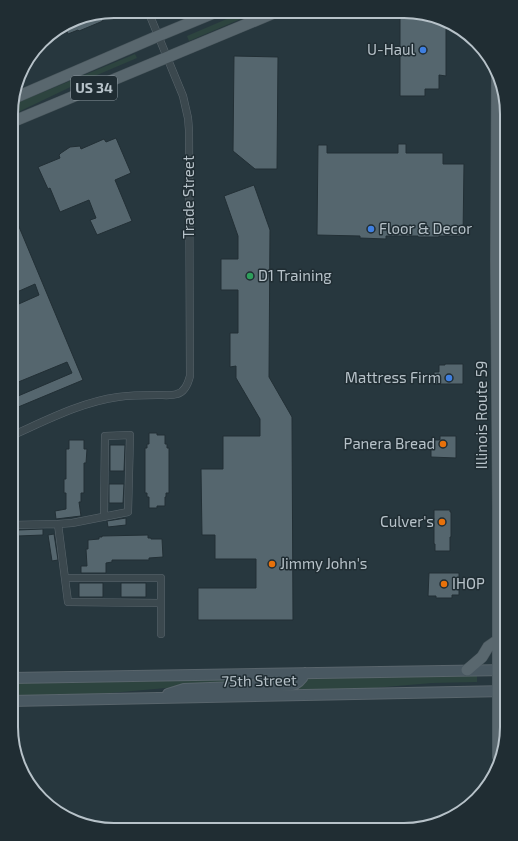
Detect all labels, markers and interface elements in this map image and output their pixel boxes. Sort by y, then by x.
place label: U-Haul [367,40,416,58]
marker: U-Haul [418,45,428,55]
road number: US 34 [71,76,117,100]
street label: Trade Street [179,155,197,239]
place label: Floor & Decor [379,219,472,237]
marker: Floor & Decor [366,224,376,234]
place label: D1 Training [258,266,332,284]
marker: D1 Training [245,271,255,281]
street label: Illinois Route 59 [472,361,490,469]
place label: Mattress Firm [345,368,441,386]
marker: Mattress Firm [444,373,454,383]
place label: Panera Bread [344,434,435,452]
marker: Panera Bread [438,439,448,449]
place label: Culver's [380,512,434,530]
marker: Culver's [437,517,447,527]
place label: Jimmy John's [280,554,367,572]
marker: Jimmy John's [267,559,277,569]
place label: IHOP [452,574,485,592]
marker: IHOP [439,579,449,589]
street label: 75th Street [221,670,297,690]

